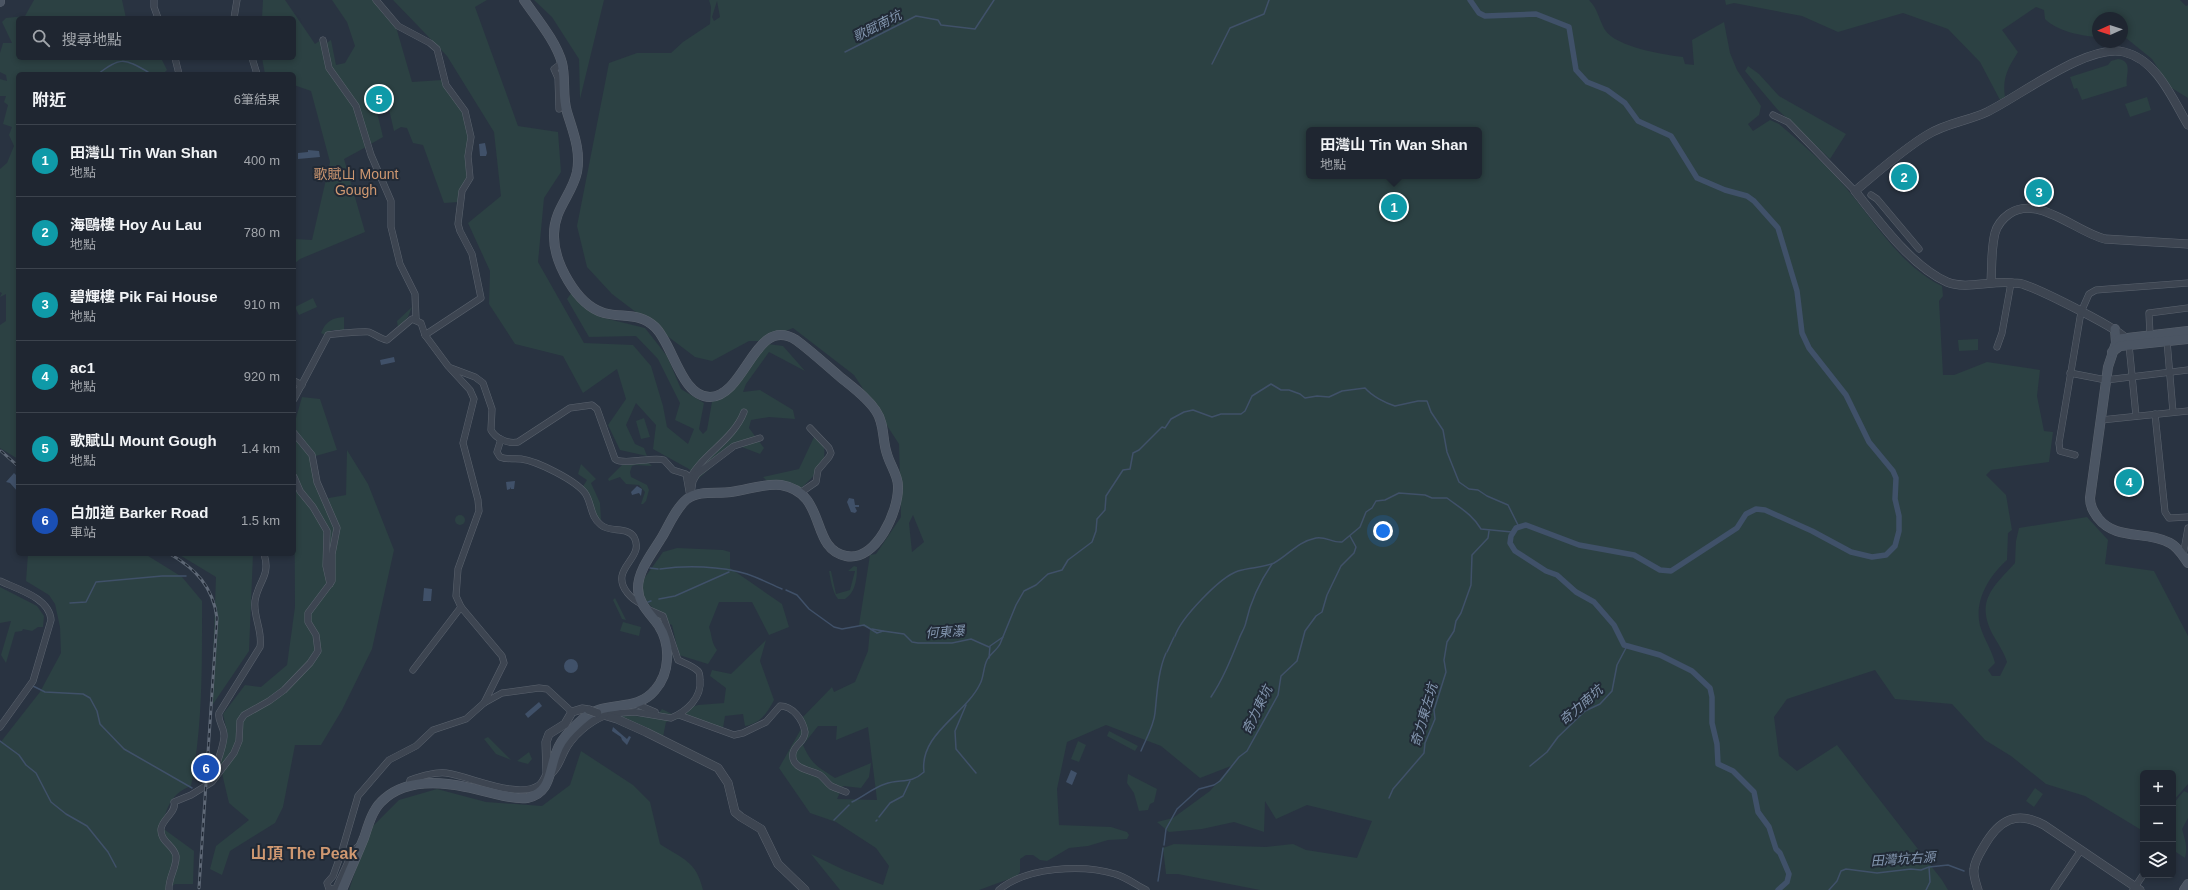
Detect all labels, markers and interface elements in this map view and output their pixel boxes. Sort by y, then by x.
water label: 歌賦南坑 [850,7,905,44]
north arrow [2092,12,2128,48]
search box [16,16,296,60]
icon: search [30,27,52,49]
text: 搜尋地點 [62,31,122,48]
pin: 5 [366,84,392,114]
text: 附近 [32,91,66,110]
text: 6筆結果 [234,92,280,107]
popup [1306,127,1482,179]
text: 田灣山 Tin Wan Shan [1320,136,1468,153]
text: 田灣山 Tin Wan Shan [70,144,218,161]
text: 1 [41,153,49,168]
text: 400 m [244,153,280,168]
text: 地點 [1320,157,1346,172]
pin: 2 [1891,162,1917,192]
text: 地點 [70,165,96,180]
district label: 歌賦山 Mount Gough [314,166,399,198]
pin: 3 [2026,177,2052,207]
pin: 1 [1381,192,1407,222]
text: 海鷗樓 Hoy Au Lau [70,216,202,233]
text: 2 [41,225,49,240]
text: 780 m [244,225,280,240]
text: 地點 [70,237,96,252]
text: 碧輝樓 Pik Fai House [70,288,218,305]
text: 3 [41,297,49,312]
text: 910 m [244,297,280,312]
text: 地點 [70,309,96,324]
text: ac1 [70,359,95,376]
text: 4 [41,369,49,384]
text: 920 m [244,369,280,384]
text: 地點 [70,379,96,394]
text: 歌賦山 Mount Gough [70,432,217,449]
text: 5 [41,441,49,456]
text: 1.4 km [241,441,280,456]
text: 地點 [70,453,96,468]
pin: 4 [2116,467,2142,497]
text: 白加道 Barker Road [70,504,208,521]
text: 6 [41,513,49,528]
text: 1.5 km [241,513,280,528]
your location [1373,521,1393,541]
text: 車站 [70,525,96,540]
water label: 何東瀑 [925,623,967,641]
water label: 奇力東左坑 [1408,680,1441,748]
water label: 奇力南坑 [1556,681,1607,728]
water label: 奇力東坑 [1239,682,1276,737]
pin: 6 [193,753,219,783]
map controls [2140,770,2176,878]
button: + [2140,770,2176,806]
button: − [2140,806,2176,842]
button: layers [2140,842,2176,878]
district label: 山頂 The Peak [251,845,357,862]
water label: 田灣坑右源 [1870,849,1938,869]

